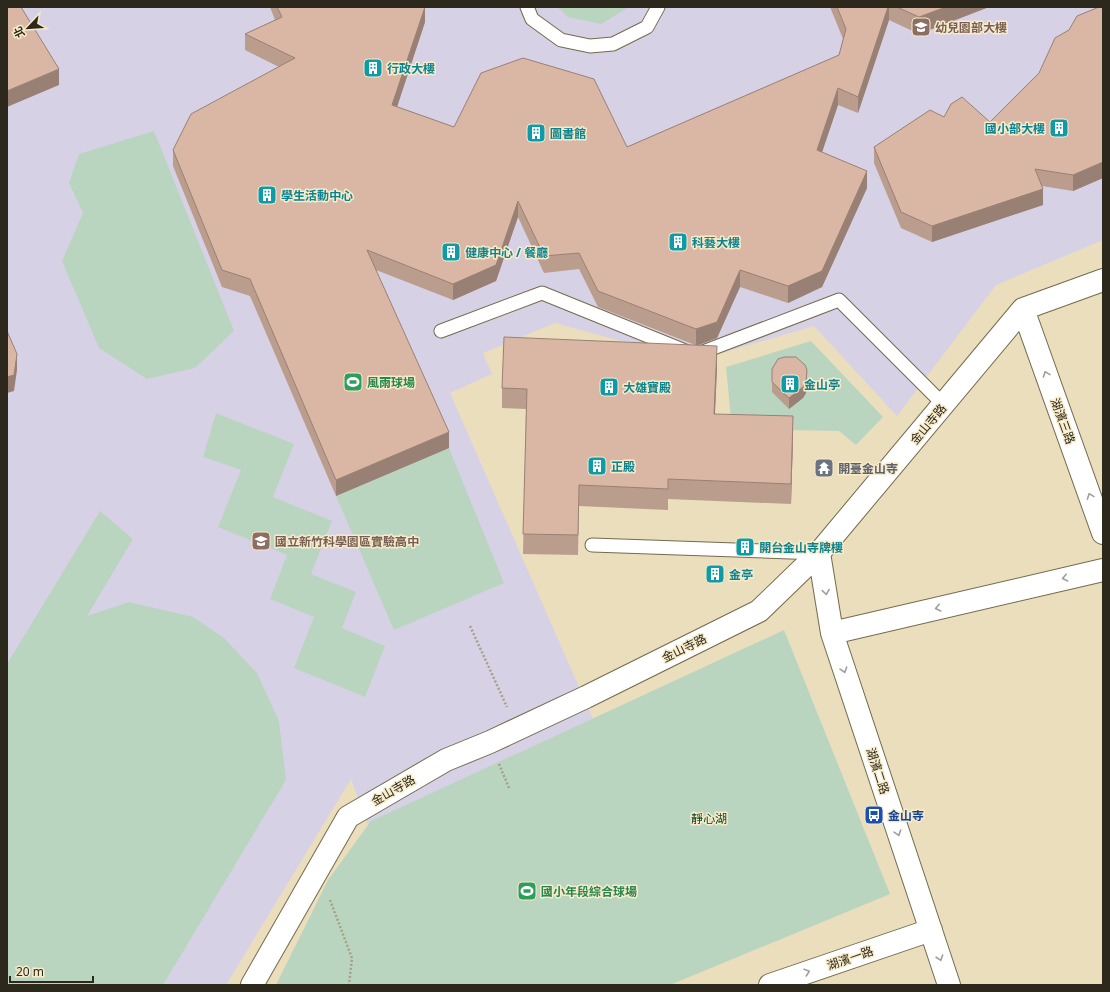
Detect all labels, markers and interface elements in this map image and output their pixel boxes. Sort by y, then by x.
north arrow [8,8,48,48]
school or university icon: 幼兒園部大樓 [910,16,932,38]
place label: 幼兒園部大樓 [935,19,1007,36]
text: 北 [9,24,28,41]
building icon: 行政大樓 [362,57,384,79]
place label: 行政大樓 [387,60,435,77]
building icon: 國小部大樓 [1048,117,1070,139]
place label: 國小部大樓 [985,120,1045,137]
building icon: 圖書館 [525,122,547,144]
place label: 圖書館 [550,125,586,142]
building icon: 學生活動中心 [256,184,278,206]
place label: 學生活動中心 [281,187,353,204]
building icon: 科藝大樓 [667,231,689,253]
place label: 科藝大樓 [692,234,740,251]
building icon: 健康中心 / 餐廳 [440,241,462,263]
place label: 健康中心 / 餐廳 [465,244,548,261]
one-way arrow [1043,370,1051,377]
sports icon: 風雨球場 [342,371,364,393]
building icon: 金山亭 [779,373,801,395]
place label: 風雨球場 [367,374,415,391]
building icon: 大雄寶殿 [598,376,620,398]
place label: 金山亭 [804,376,840,393]
place label: 大雄寶殿 [623,379,671,396]
street label: 湖濱三路 [1047,396,1079,446]
street label: 金山寺路 [906,400,950,448]
building icon: 正殿 [586,455,608,477]
temple icon: 開臺金山寺 [813,457,835,479]
place label: 正殿 [611,458,635,475]
place label: 開臺金山寺 [838,460,898,477]
one-way arrow [1086,493,1095,500]
school or university icon: 國立新竹科學園區實驗高中 [250,530,272,552]
place label: 國立新竹科學園區實驗高中 [275,533,419,550]
building icon: 開台金山寺牌樓 [734,536,756,558]
place label: 開台金山寺牌樓 [759,539,843,556]
building icon: 金亭 [704,563,726,585]
place label: 金亭 [729,566,753,583]
one-way arrow [1062,574,1068,582]
one-way arrow [821,589,829,595]
one-way arrow [935,603,942,611]
street label: 金山寺路 [659,630,709,666]
one-way arrow [839,666,848,673]
street label: 湖濱二路 [862,746,894,796]
street label: 金山寺路 [368,771,418,809]
bus stop icon: 金山寺 [863,804,885,826]
place label: 金山寺 [888,807,924,824]
park label: 靜心湖 [691,810,727,827]
one-way arrow [894,829,902,836]
sports icon: 國小年段綜合球場 [516,880,538,902]
place label: 國小年段綜合球場 [541,883,637,900]
street label: 湖濱一路 [825,942,875,974]
one-way arrow [935,954,944,961]
scale bar [10,958,93,984]
text: 20 m [16,963,44,980]
one-way arrow [803,969,810,977]

